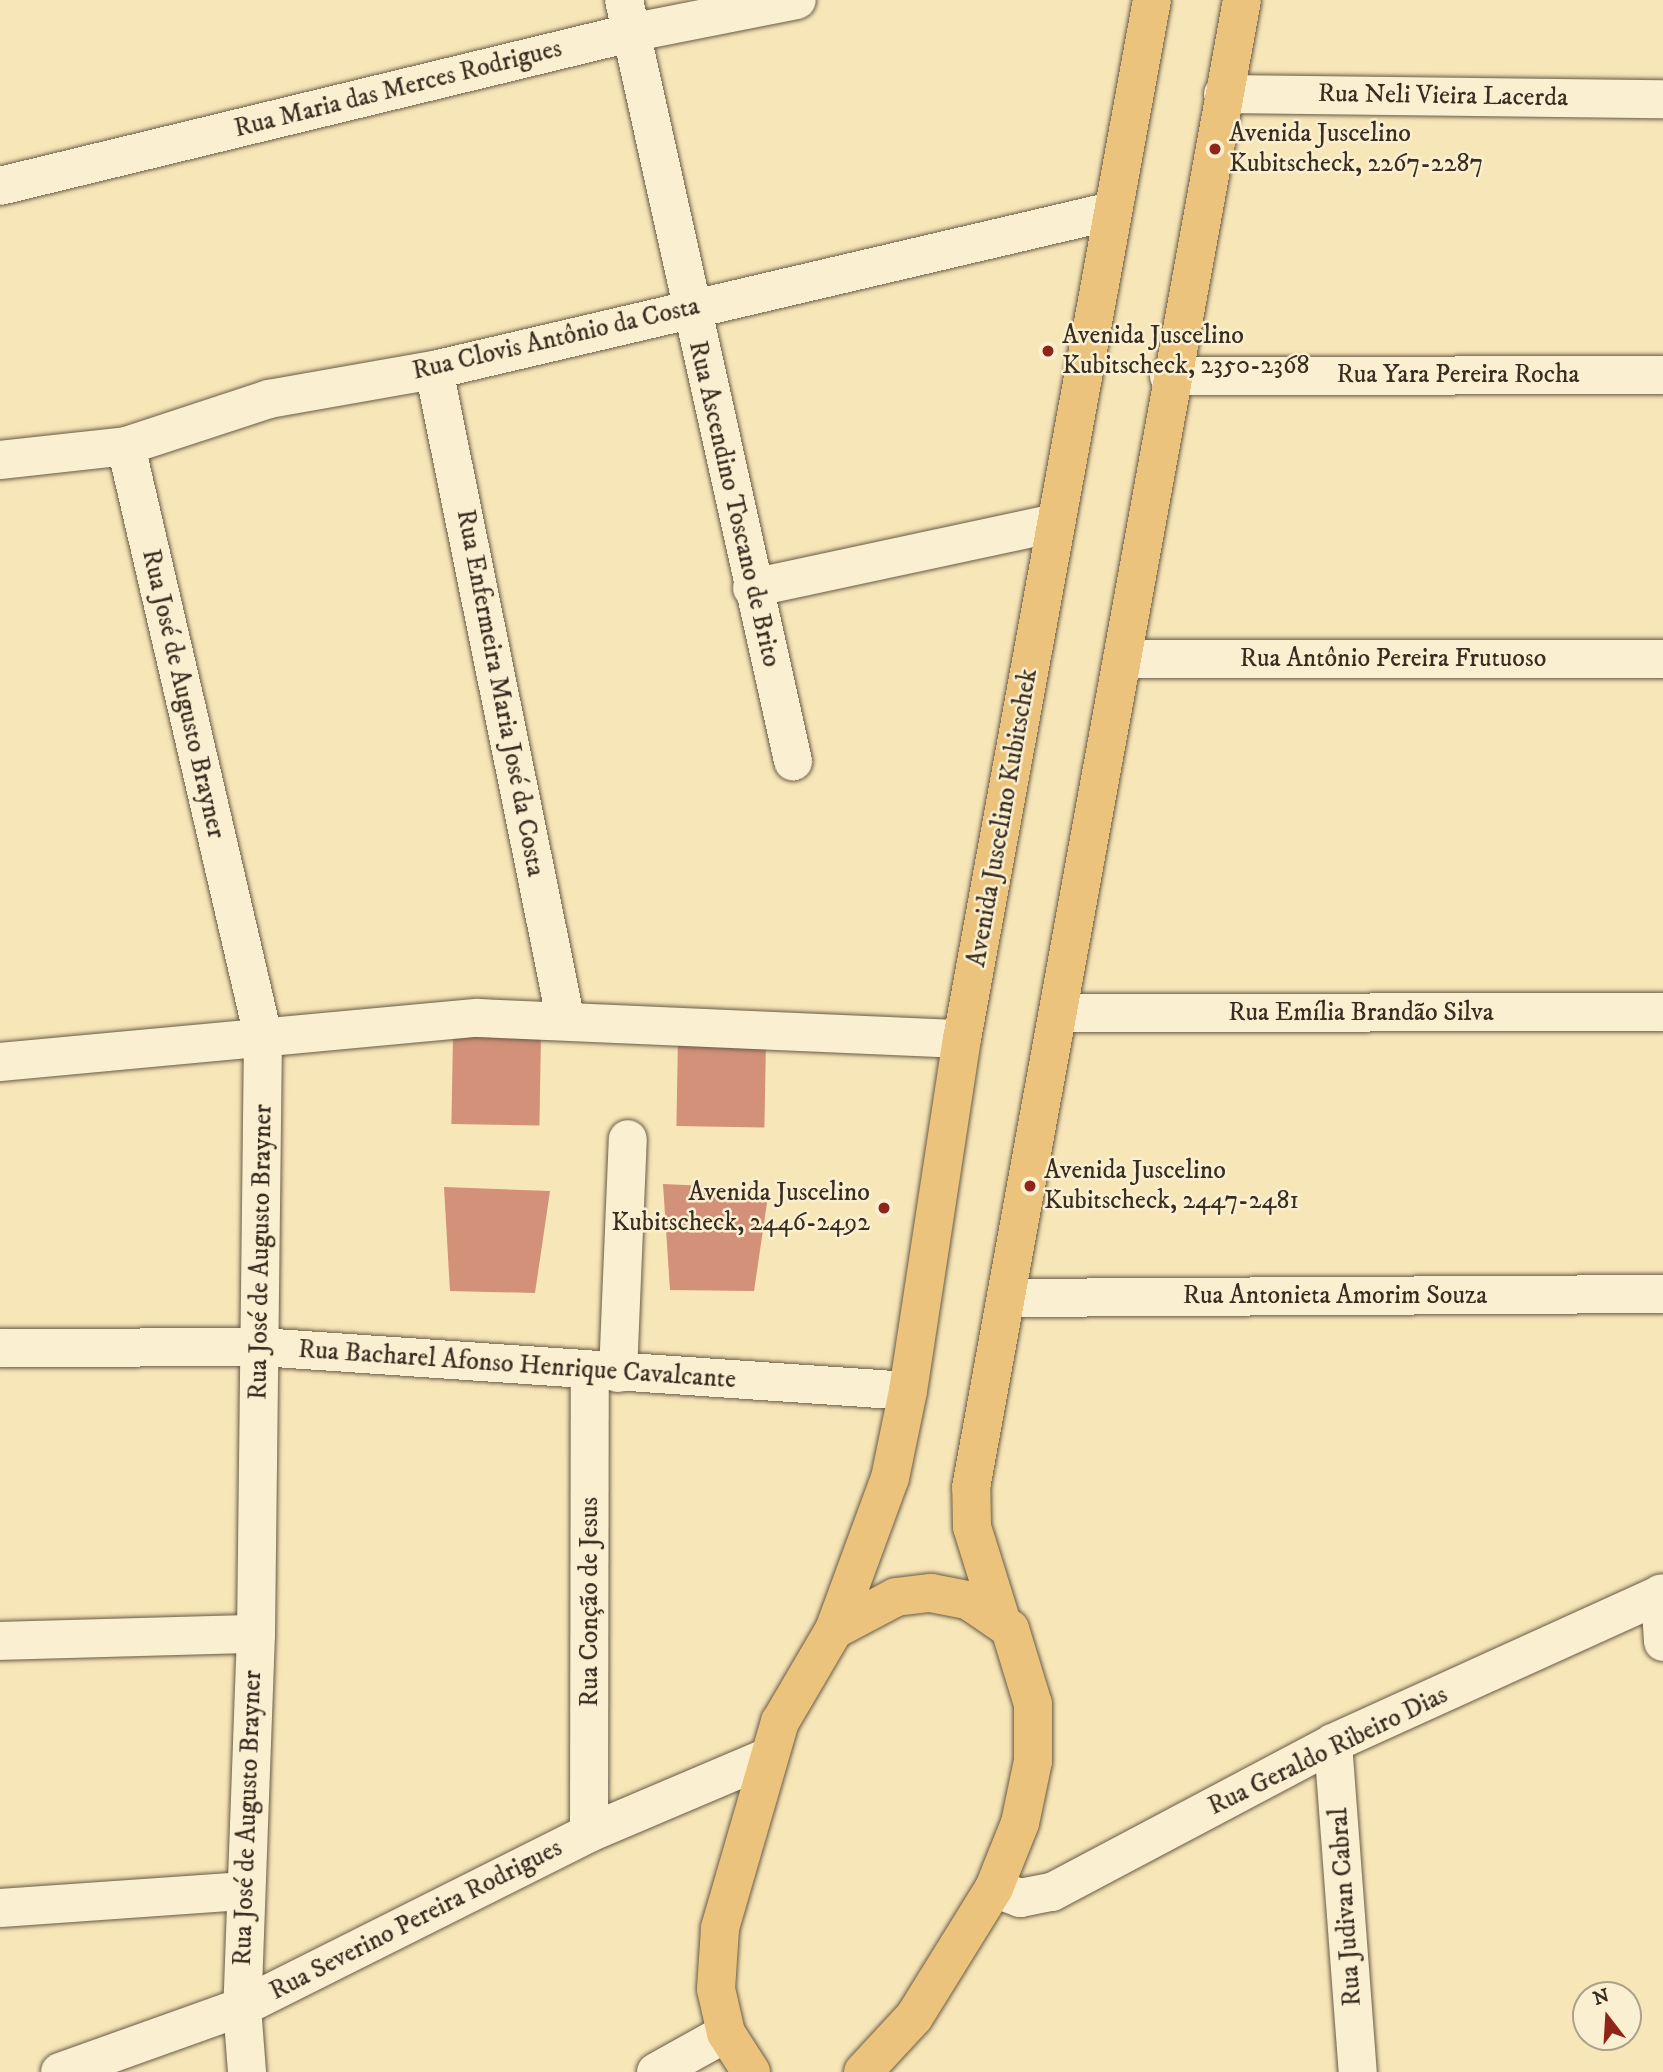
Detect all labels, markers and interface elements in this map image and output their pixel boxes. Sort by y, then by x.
street label: Rua Maria das Merces Rodrigues [231,33,565,145]
street label: Rua Neli Vieira Lacerda [1318,78,1568,114]
place label: Avenida Juscelino Kubitscheck, 2267-2287 [1229,118,1483,180]
marker: Avenida Juscelino Kubitscheck, 2267-2287 [1207,141,1223,157]
street label: Rua Clovis Antônio da Costa [409,291,703,387]
place label: Avenida Juscelino Kubitscheck, 2350-2368 [1062,320,1309,382]
street label: Rua Ascendino Toscano de Brito [681,338,787,670]
marker: Avenida Juscelino Kubitscheck, 2350-2368 [1040,343,1056,359]
street label: Rua Yara Pereira Rocha [1336,359,1580,391]
street label: Rua Enfermeira Maria José da Costa [449,507,551,879]
street label: Rua José de Augusto Brayner [135,546,231,842]
street label: Rua Antônio Pereira Frutuoso [1240,643,1546,675]
street label: Avenida Juscelino Kubitschek [961,667,1045,969]
street label: Rua Emília Brandão Silva [1228,997,1494,1029]
street label: Rua José de Augusto Brayner [243,1104,279,1400]
place label: Avenida Juscelino Kubitscheck, 2447-2481 [1044,1155,1299,1216]
place label: Avenida Juscelino Kubitscheck, 2446-2492 [611,1177,870,1238]
marker: Avenida Juscelino Kubitscheck, 2447-2481 [1022,1178,1038,1194]
marker: Avenida Juscelino Kubitscheck, 2446-2492 [876,1200,892,1216]
street label: Rua Antonieta Amorim Souza [1183,1280,1487,1312]
street label: Rua Bacharel Afonso Henrique Cavalcante [297,1334,737,1396]
street label: Rua Conção de Jesus [574,1497,606,1707]
street label: Rua José de Augusto Brayner [227,1670,269,1966]
street label: Rua Geraldo Ribeiro Dias [1203,1679,1453,1823]
street label: Rua Judivan Cabral [1323,1807,1369,2007]
street label: Rua Severino Pereira Rodrigues [265,1833,567,2007]
north arrow [1572,1981,1642,2051]
text: N [1590,1984,1612,2011]

